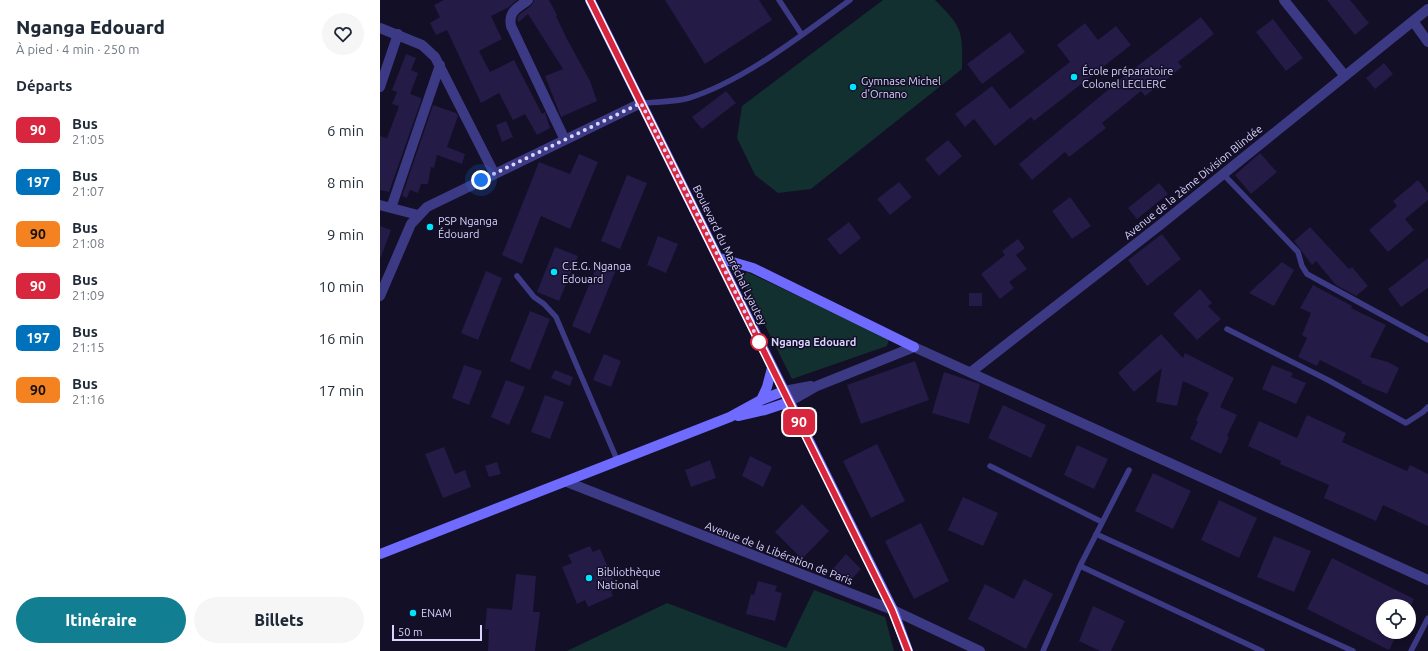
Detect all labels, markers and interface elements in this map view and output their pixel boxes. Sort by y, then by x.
button: heart [322,13,364,55]
text: Nganga Edouard [16,16,165,38]
text: À pied · 4 min · 250 m [16,42,140,56]
place label: École préparatoire Colonel LECLERC [1082,64,1173,90]
marker: École préparatoire Colonel LECLERC [1069,72,1079,82]
place label: Gymnase Michel d'Ornano [861,75,941,100]
text: Départs [16,77,72,94]
marker: Gymnase Michel d'Ornano [848,82,858,92]
text: Bus [72,115,98,132]
text: 90 [30,122,46,138]
text: 6 min [327,122,364,139]
street label: Avenue de la 2ème Division Blindée [1121,122,1265,242]
text: 21:05 [72,132,105,146]
text: Bus [72,167,98,184]
your location [471,170,491,190]
text: 197 [26,174,50,190]
text: 8 min [327,174,364,191]
street label: Boulevard du Maréchal Lyautey [691,183,770,328]
text: 21:07 [72,184,105,198]
place label: PSP Nganga Édouard [438,215,498,240]
text: Bus [72,219,98,236]
marker: PSP Nganga Édouard [425,222,435,232]
text: 90 [30,226,46,242]
text: 9 min [327,226,364,243]
text: 21:08 [72,236,105,250]
place label: C.E.G. Nganga Edouard [562,260,631,285]
marker: C.E.G. Nganga Edouard [549,267,559,277]
text: Bus [72,271,98,288]
text: 90 [30,278,46,294]
text: 10 min [318,278,364,295]
text: 21:09 [72,288,105,302]
text: Bus [72,323,98,340]
text: 197 [26,330,50,346]
text: 16 min [318,330,364,347]
marker: Nganga Edouard [750,333,768,351]
place label: Nganga Edouard [771,336,856,348]
text: 21:15 [72,340,105,354]
text: Bus [72,375,98,392]
text: 90 [30,382,46,398]
text: 17 min [318,382,364,399]
text: 21:16 [72,392,105,406]
line badge: 90 [781,409,817,435]
text: 90 [791,414,807,430]
street label: Avenue de la Libération de Paris [703,519,855,587]
place label: Bibliothèque National [597,566,661,591]
marker: Bibliothèque National [584,573,594,583]
button: Itinéraire [16,597,186,643]
button: Billets [194,597,364,643]
map controls [1376,599,1416,639]
button: locate [1376,599,1416,639]
place label: ENAM [421,607,452,619]
marker: ENAM [408,608,418,618]
scale bar [392,623,482,642]
text: 50 m [398,626,422,638]

